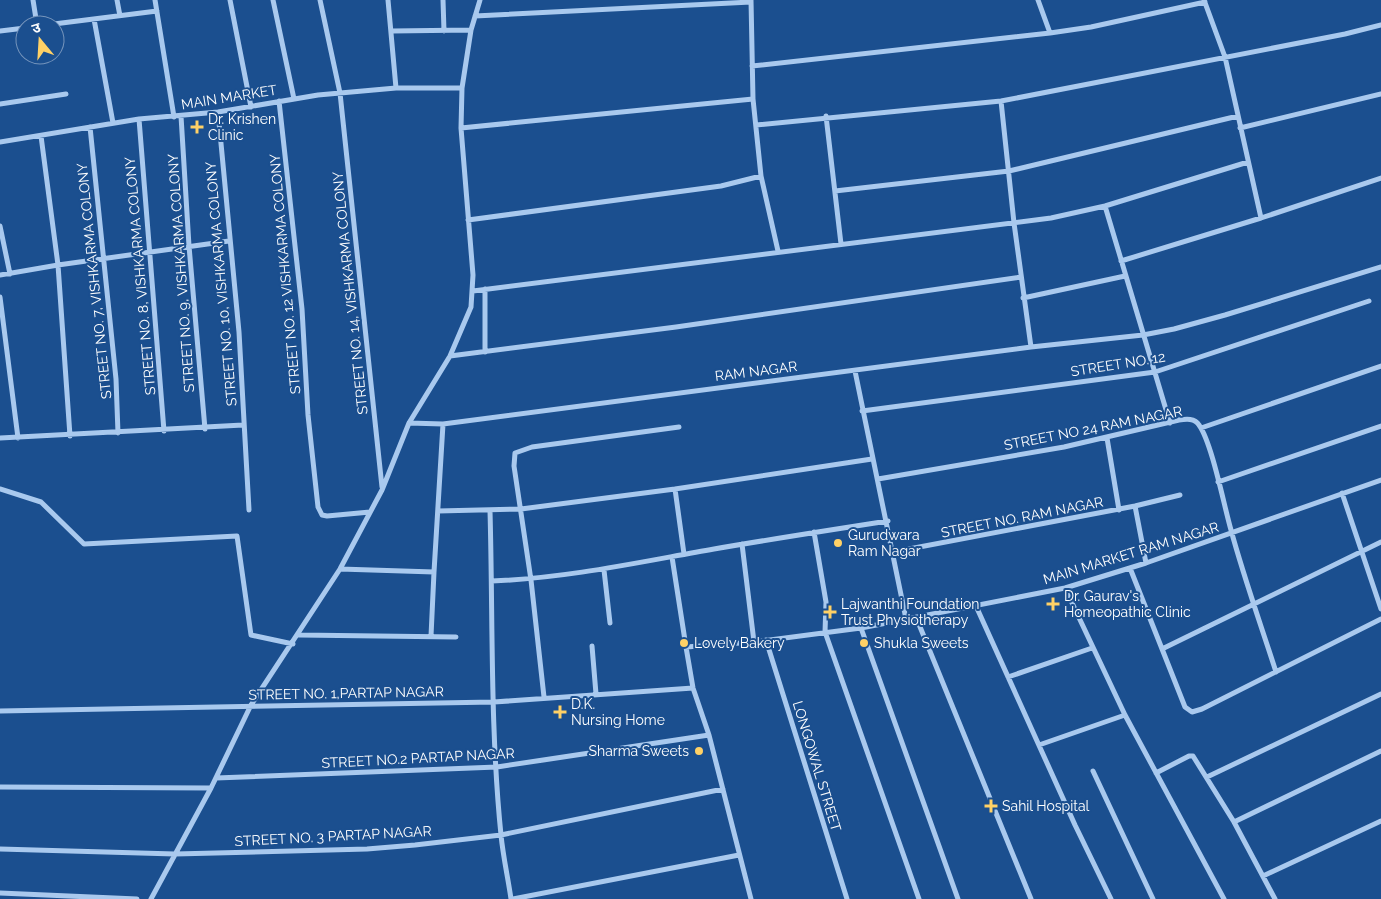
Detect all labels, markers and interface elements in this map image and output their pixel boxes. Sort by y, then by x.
north arrow [15,15,65,65]
text: उ [30,19,43,37]
street label: MAIN MARKET [180,81,278,112]
place label: Dr. Krishen Clinic [208,111,276,143]
marker: Dr. Krishen Clinic [190,120,204,134]
street label: STREET NO. 9, VISHKARMA COLONY [165,153,197,393]
street label: STREET NO. 12 VISHKARMA COLONY [267,153,303,395]
street label: STREET NO. 8, VISHKARMA COLONY [122,156,158,396]
street label: STREET NO. 10, VISHKARMA COLONY [202,161,240,407]
street label: STREET NO. 7, VISHKARMA COLONY [74,162,114,400]
street label: STREET NO. 14, VISHKARMA COLONY [329,171,371,415]
street label: STREET NO. 12 [1070,349,1166,379]
street label: RAM NAGAR [714,358,798,384]
street label: STREET NO 24 RAM NAGAR [1003,403,1183,453]
street label: STREET NO. RAM NAGAR [939,493,1105,541]
street label: MAIN MARKET RAM NAGAR [1041,519,1221,587]
place label: Gurudwara Ram Nagar [848,527,921,559]
marker: Gurudwara Ram Nagar [832,537,844,549]
place label: Dr. Gaurav's Homeopathic Clinic [1064,588,1191,620]
place label: Lajwanthi Foundation Trust Physiotherapy [841,596,979,628]
marker: Dr. Gaurav's Homeopathic Clinic [1046,597,1060,611]
marker: Lajwanthi Foundation Trust Physiotherapy [823,605,837,619]
place label: Lovely Bakery [694,635,785,651]
place label: Shukla Sweets [874,635,969,651]
marker: Lovely Bakery [678,637,690,649]
marker: Shukla Sweets [858,637,870,649]
street label: STREET NO. 1,PARTAP NAGAR [248,683,444,703]
place label: D.K. Nursing Home [571,696,665,728]
street label: LONGOWAL STREET [790,699,845,834]
marker: D.K. Nursing Home [553,705,567,719]
place label: Sharma Sweets [589,743,689,759]
street label: STREET NO.2 PARTAP NAGAR [321,745,515,771]
marker: Sharma Sweets [693,745,705,757]
place label: Sahil Hospital [1002,798,1090,814]
marker: Sahil Hospital [984,799,998,813]
street label: STREET NO. 3 PARTAP NAGAR [234,823,432,849]

